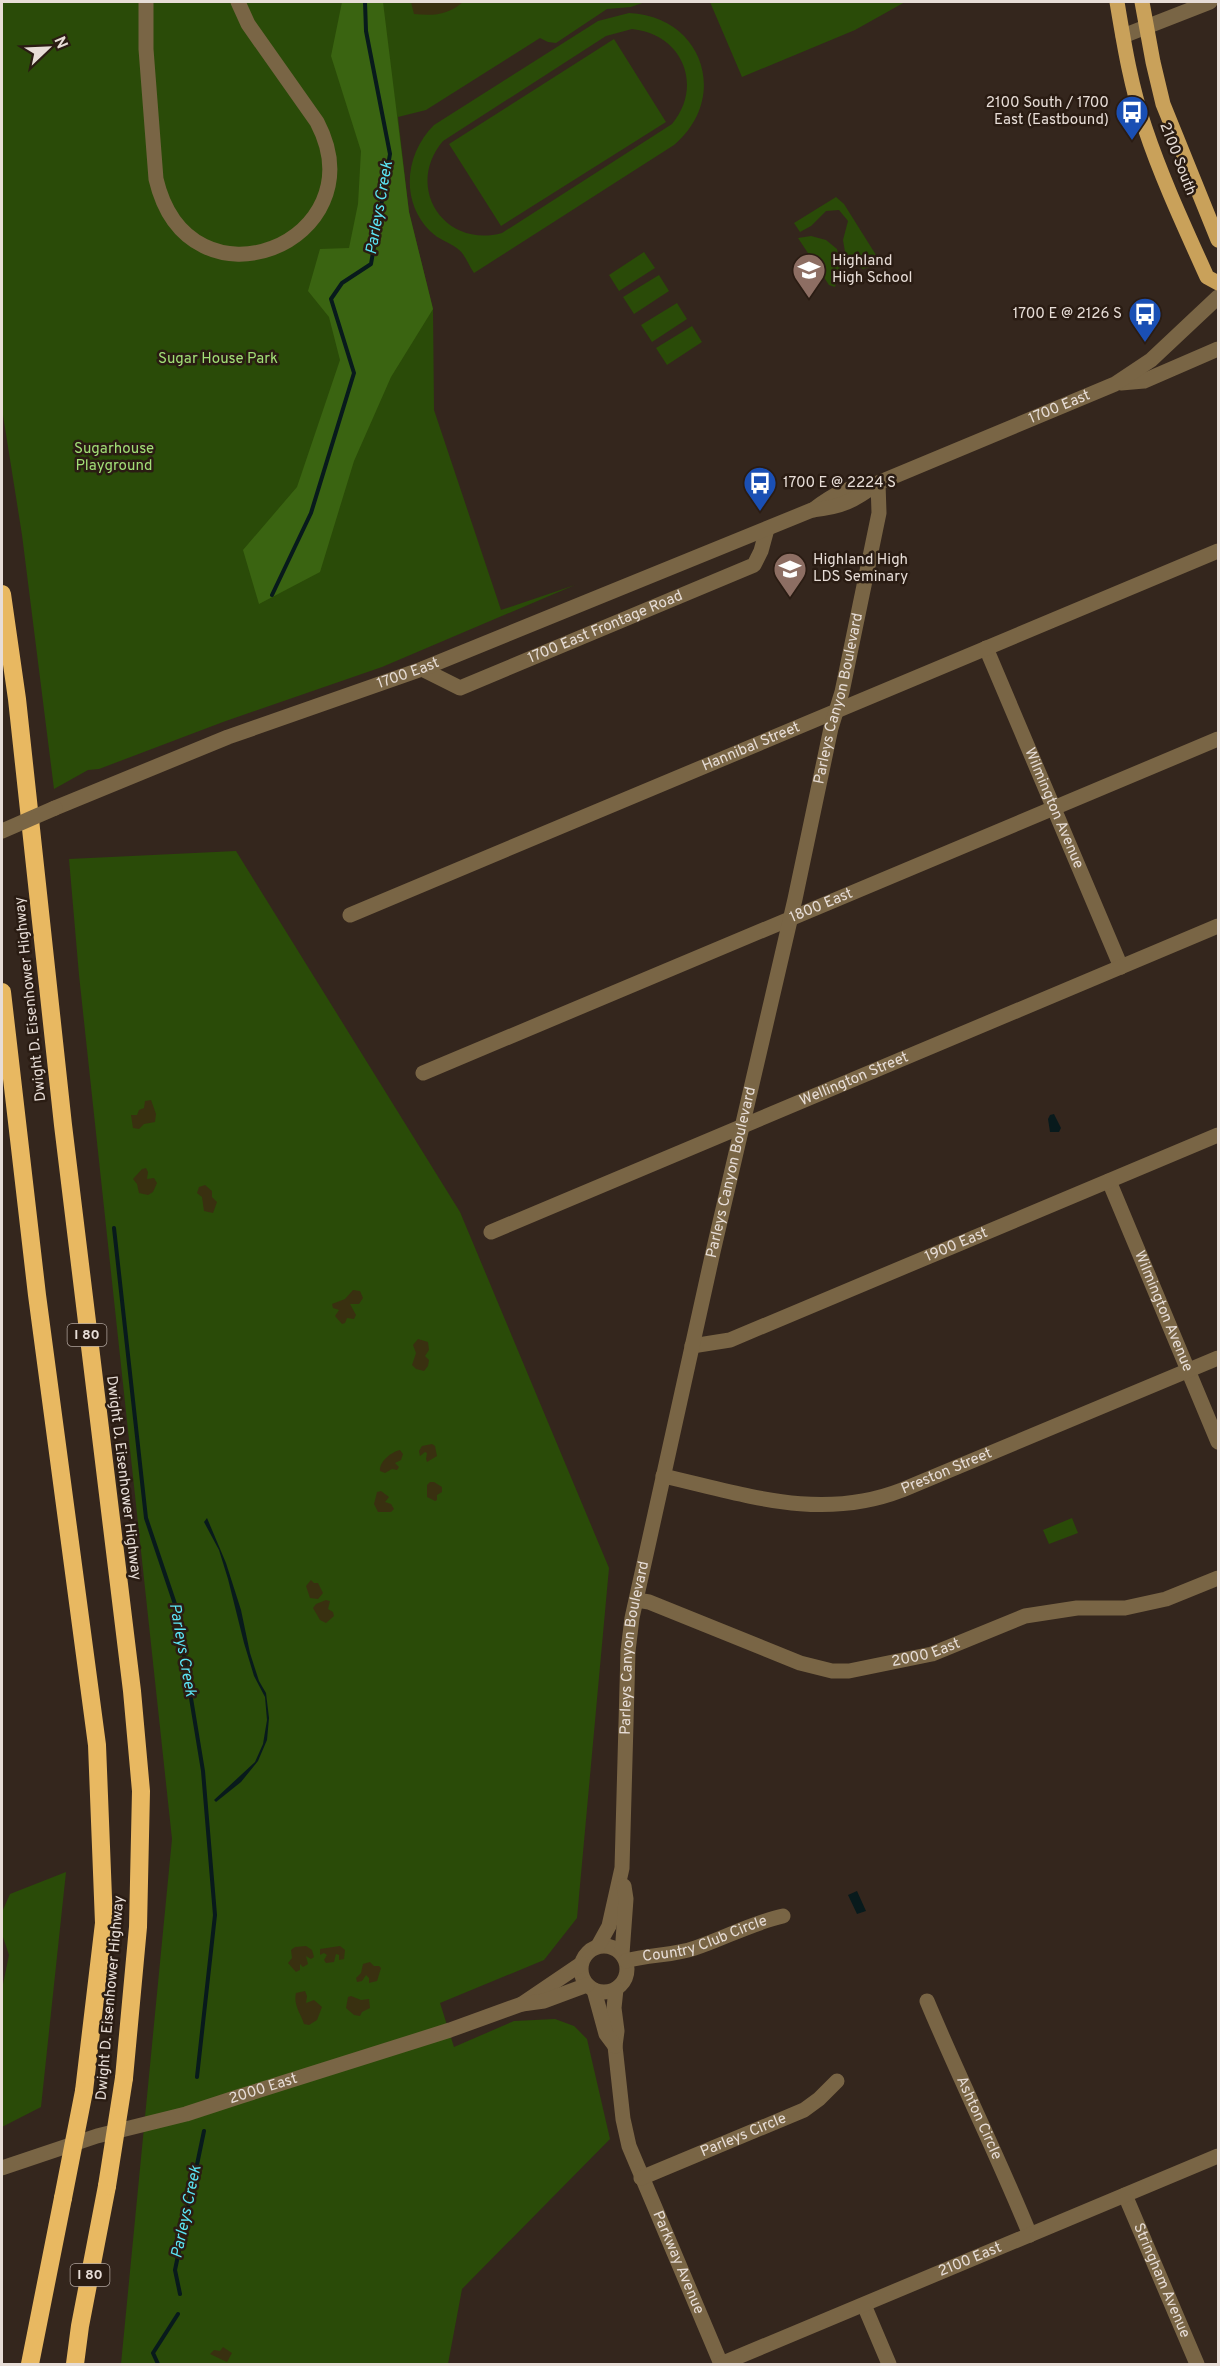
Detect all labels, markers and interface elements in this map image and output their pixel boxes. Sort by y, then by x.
north arrow [18,18,78,78]
text: N [49,34,71,52]
place label: 2100 South / 1700 East (Eastbound) [986,94,1109,130]
bus stop icon: 2100 South / 1700 East (Eastbound) [1114,94,1150,141]
street label: 2100 South [1154,120,1200,198]
water label: Parleys Creek [362,159,398,256]
school or university icon: Highland High School [791,252,827,299]
place label: Highland High School [832,252,913,288]
bus stop icon: 1700 E @ 2126 S [1127,296,1163,343]
place label: 1700 E @ 2126 S [1013,305,1122,324]
park label: Sugar House Park [158,350,278,369]
street label: 1700 East [1026,386,1093,428]
park label: Sugarhouse Playground [74,440,154,476]
bus stop icon: 1700 E @ 2224 S [742,465,778,512]
place label: 1700 E @ 2224 S [783,474,896,493]
school or university icon: Highland High LDS Seminary [772,551,808,598]
place label: Highland High LDS Seminary [813,551,908,587]
street label: 1700 East Frontage Road [525,586,686,668]
street label: Parleys Canyon Boulevard [810,611,868,786]
street label: 1700 East [374,653,442,694]
street label: Hannibal Street [699,718,803,776]
street label: Wilmington Avenue [1020,745,1088,872]
street label: 1800 East [787,884,856,927]
street label: Dwight D. Eisenhower Highway [11,896,51,1102]
street label: Wellington Street [797,1048,911,1110]
street label: Parleys Canyon Boulevard [702,1085,761,1260]
street label: 1900 East [922,1223,991,1267]
street label: Wilmington Avenue [1130,1248,1197,1374]
road number: I 80 [68,1324,106,1346]
street label: Dwight D. Eisenhower Highway [101,1375,145,1581]
street label: Preston Street [898,1444,995,1499]
street label: Parleys Canyon Boulevard [616,1559,654,1735]
water label: Parleys Creek [164,1602,200,1699]
street label: 2000 East [890,1634,963,1672]
street label: Dwight D. Eisenhower Highway [93,1895,129,2101]
street label: Country Club Circle [641,1911,770,1967]
street label: 2000 East [226,2069,300,2109]
street label: Ashton Circle [952,2073,1006,2163]
street label: Parleys Circle [698,2109,789,2162]
water label: Parleys Creek [167,2163,207,2260]
street label: Parkway Avenue [648,2208,708,2317]
street label: Stringham Avenue [1129,2220,1194,2341]
street label: 2100 East [936,2238,1005,2281]
road number: I 80 [70,2264,110,2286]

